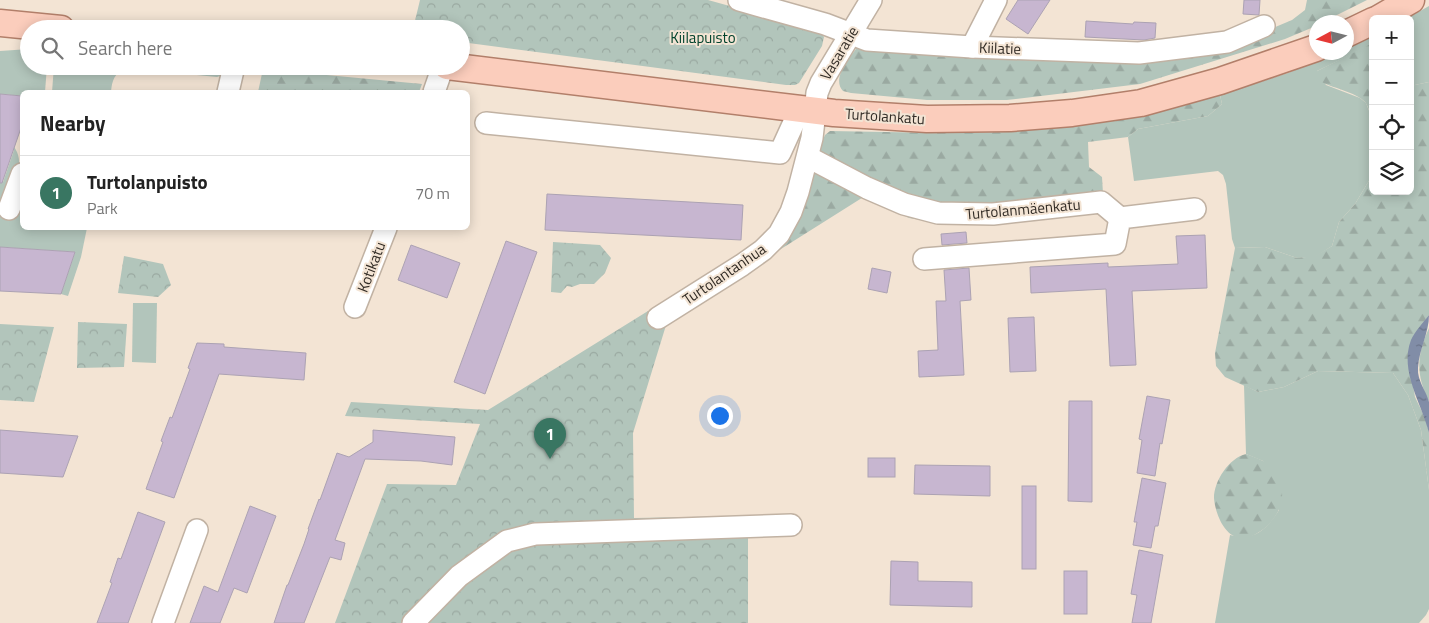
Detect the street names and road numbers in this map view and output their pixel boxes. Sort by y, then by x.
street label: Vasaratie [814,22,864,84]
street label: Kiilatie [979,36,1021,60]
street label: Turtolankatu [844,102,926,130]
street label: Turtolanmäenkatu [964,193,1082,225]
street label: Turtolantanhua [678,237,771,310]
street label: Kotikatu [351,238,391,296]

